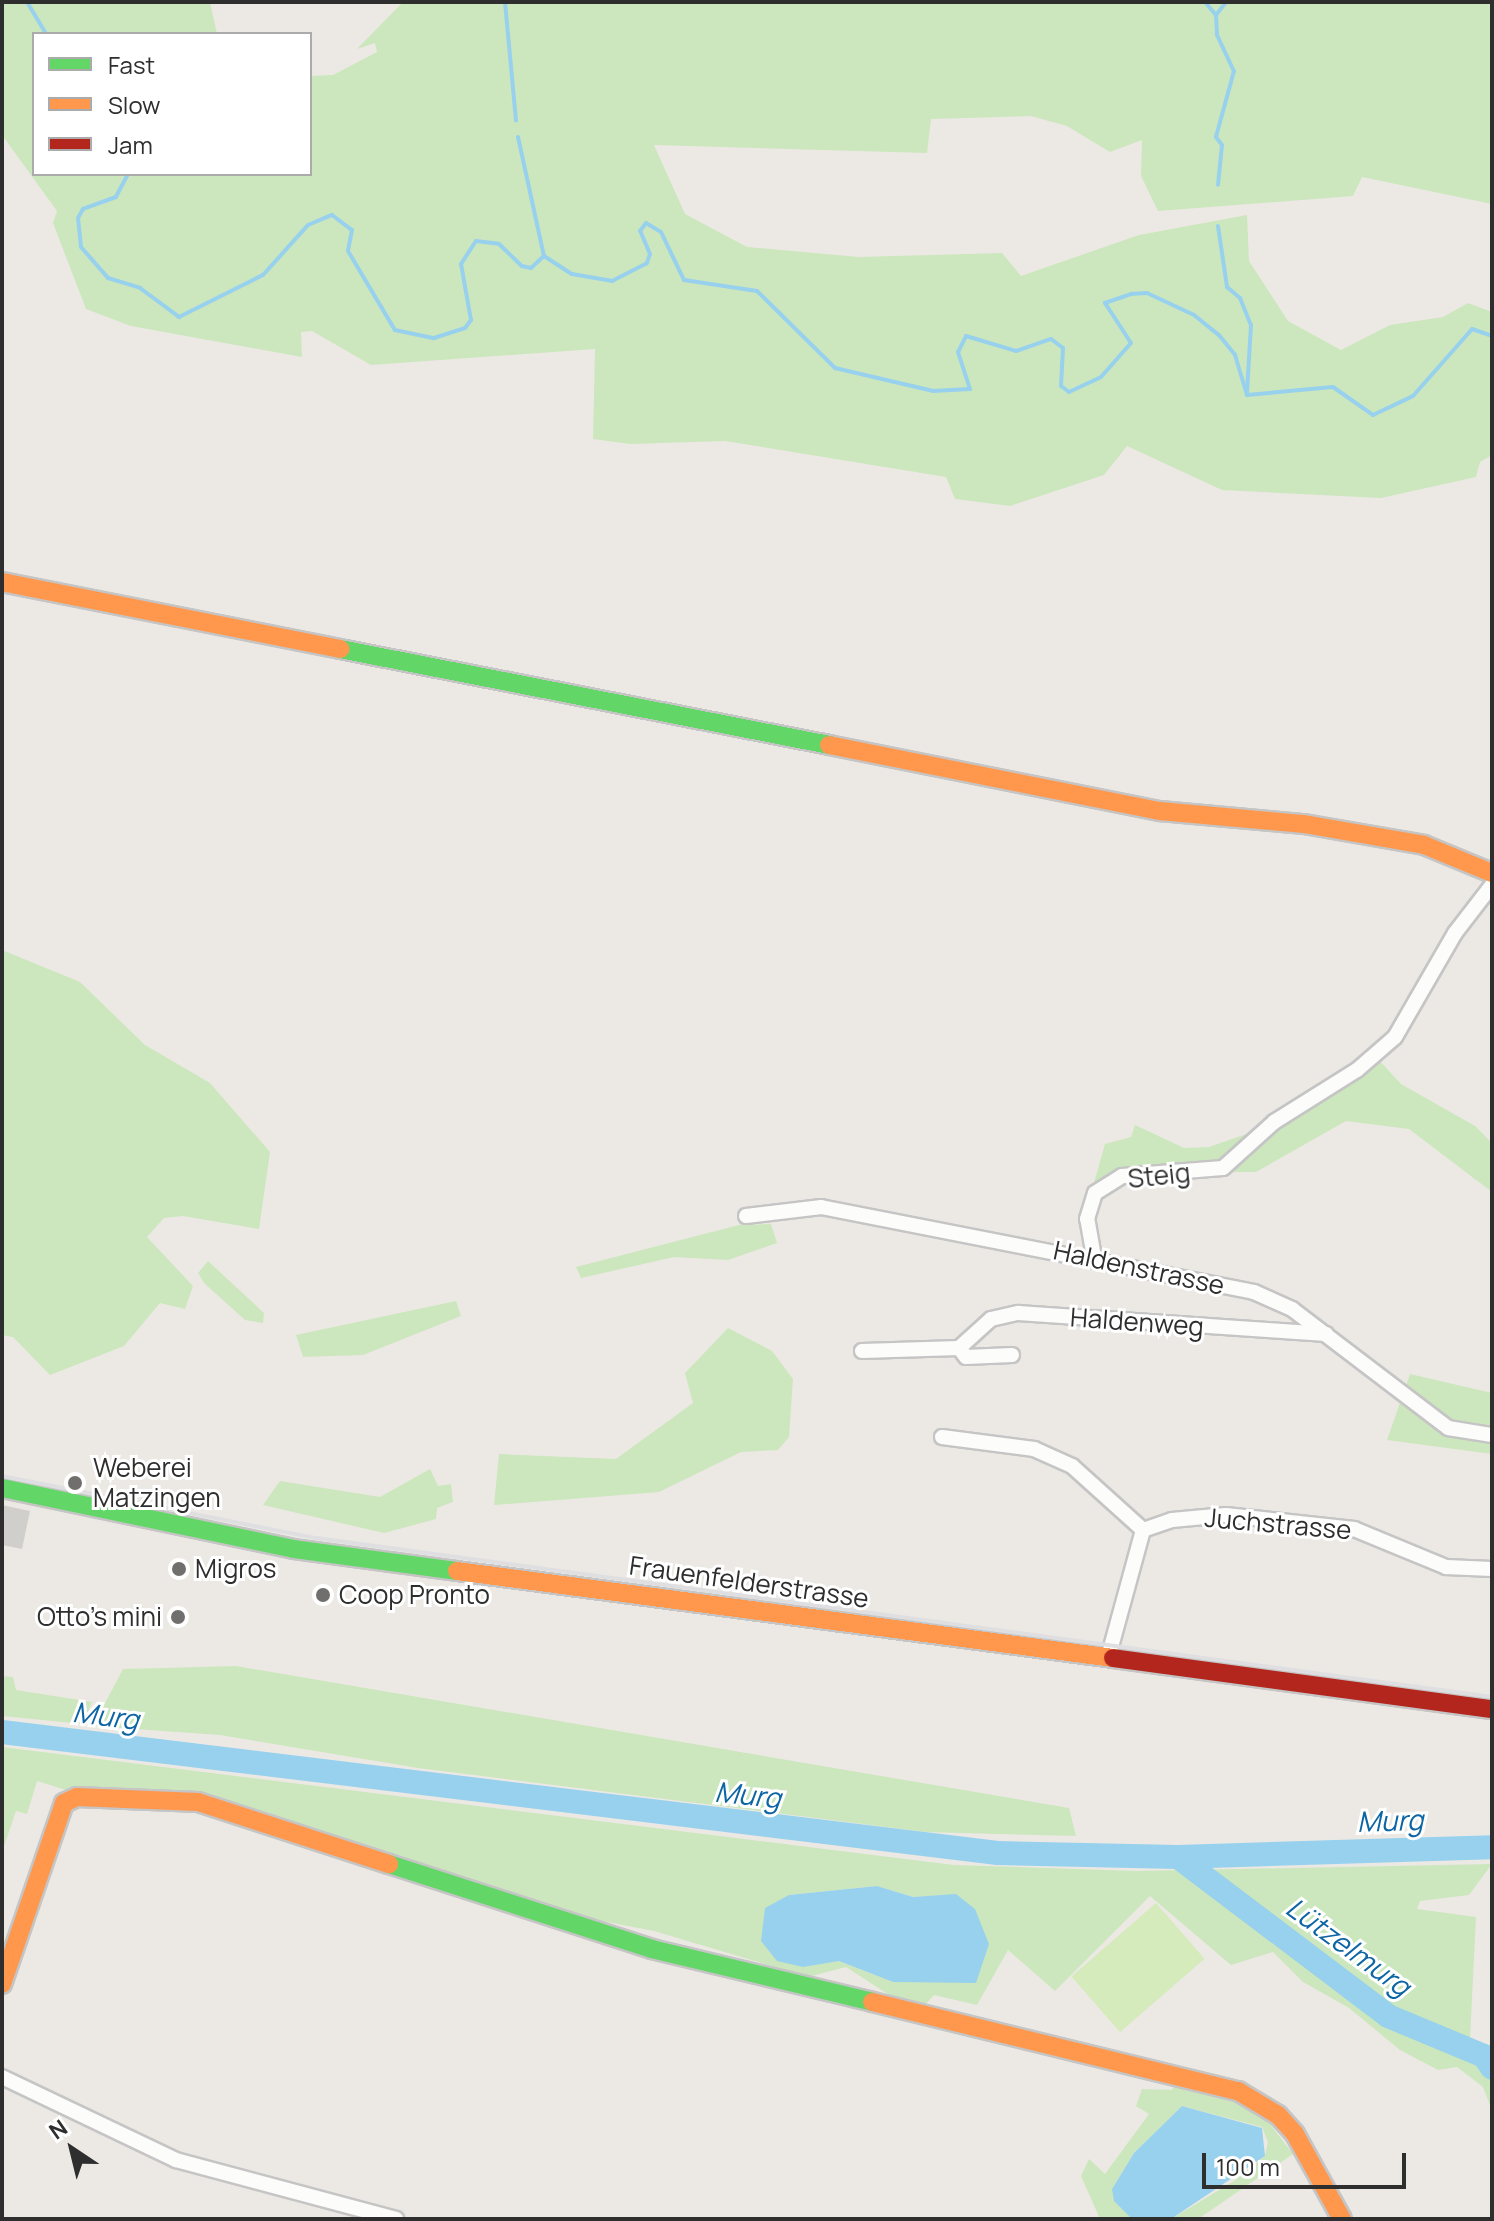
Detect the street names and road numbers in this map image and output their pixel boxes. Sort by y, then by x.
street label: Steig [1126,1157,1192,1195]
street label: Haldenstrasse [1051,1235,1227,1301]
street label: Haldenweg [1069,1302,1205,1342]
street label: Juchstrasse [1203,1502,1353,1546]
street label: Frauenfelderstrasse [627,1550,871,1614]

